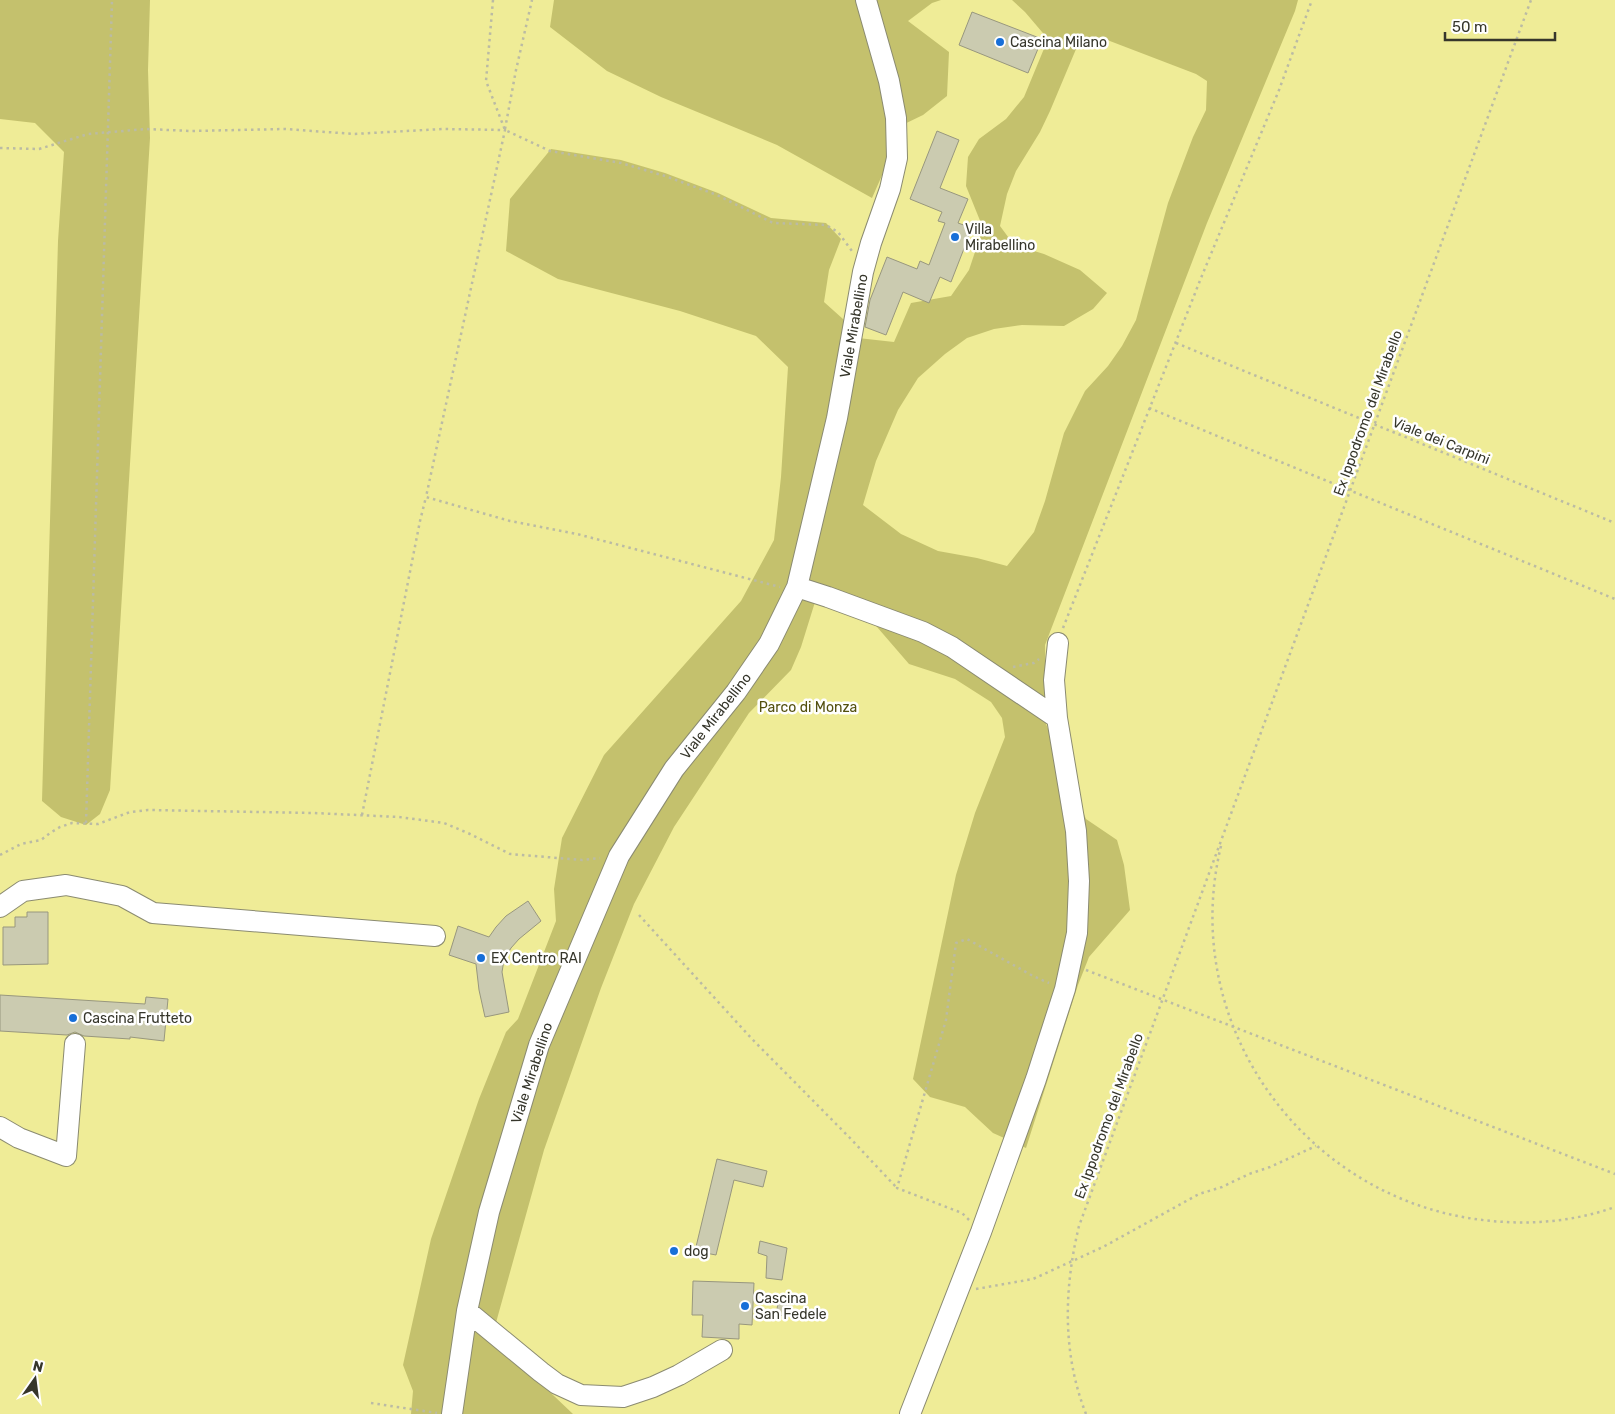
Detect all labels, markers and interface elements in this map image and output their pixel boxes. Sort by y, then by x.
scale bar [1445,10,1555,42]
text: 50 m [1452,18,1487,36]
place label: Cascina Milano [1010,34,1107,51]
marker: Cascina Milano [994,36,1006,48]
place label: Villa Mirabellino [965,221,1035,254]
marker: Villa Mirabellino [949,231,961,243]
street label: Viale Mirabellino [836,273,872,379]
street label: Ex Ippodromo del Mirabello [1330,328,1406,498]
street label: Viale dei Carpini [1390,414,1492,468]
street label: Viale Mirabellino [677,669,755,763]
park label: Parco di Monza [759,699,857,716]
place label: EX Centro RAI [491,950,582,967]
marker: EX Centro RAI [475,952,487,964]
place label: Cascina Frutteto [83,1010,192,1027]
marker: Cascina Frutteto [67,1012,79,1024]
street label: Viale Mirabellino [508,1020,556,1126]
street label: Ex Ippodromo del Mirabello [1071,1031,1147,1201]
place label: dog [684,1243,709,1260]
marker: dog [668,1245,680,1257]
place label: Cascina San Fedele [755,1290,827,1323]
marker: Cascina San Fedele [739,1300,751,1312]
north arrow [10,1354,60,1404]
text: N [31,1357,45,1376]

